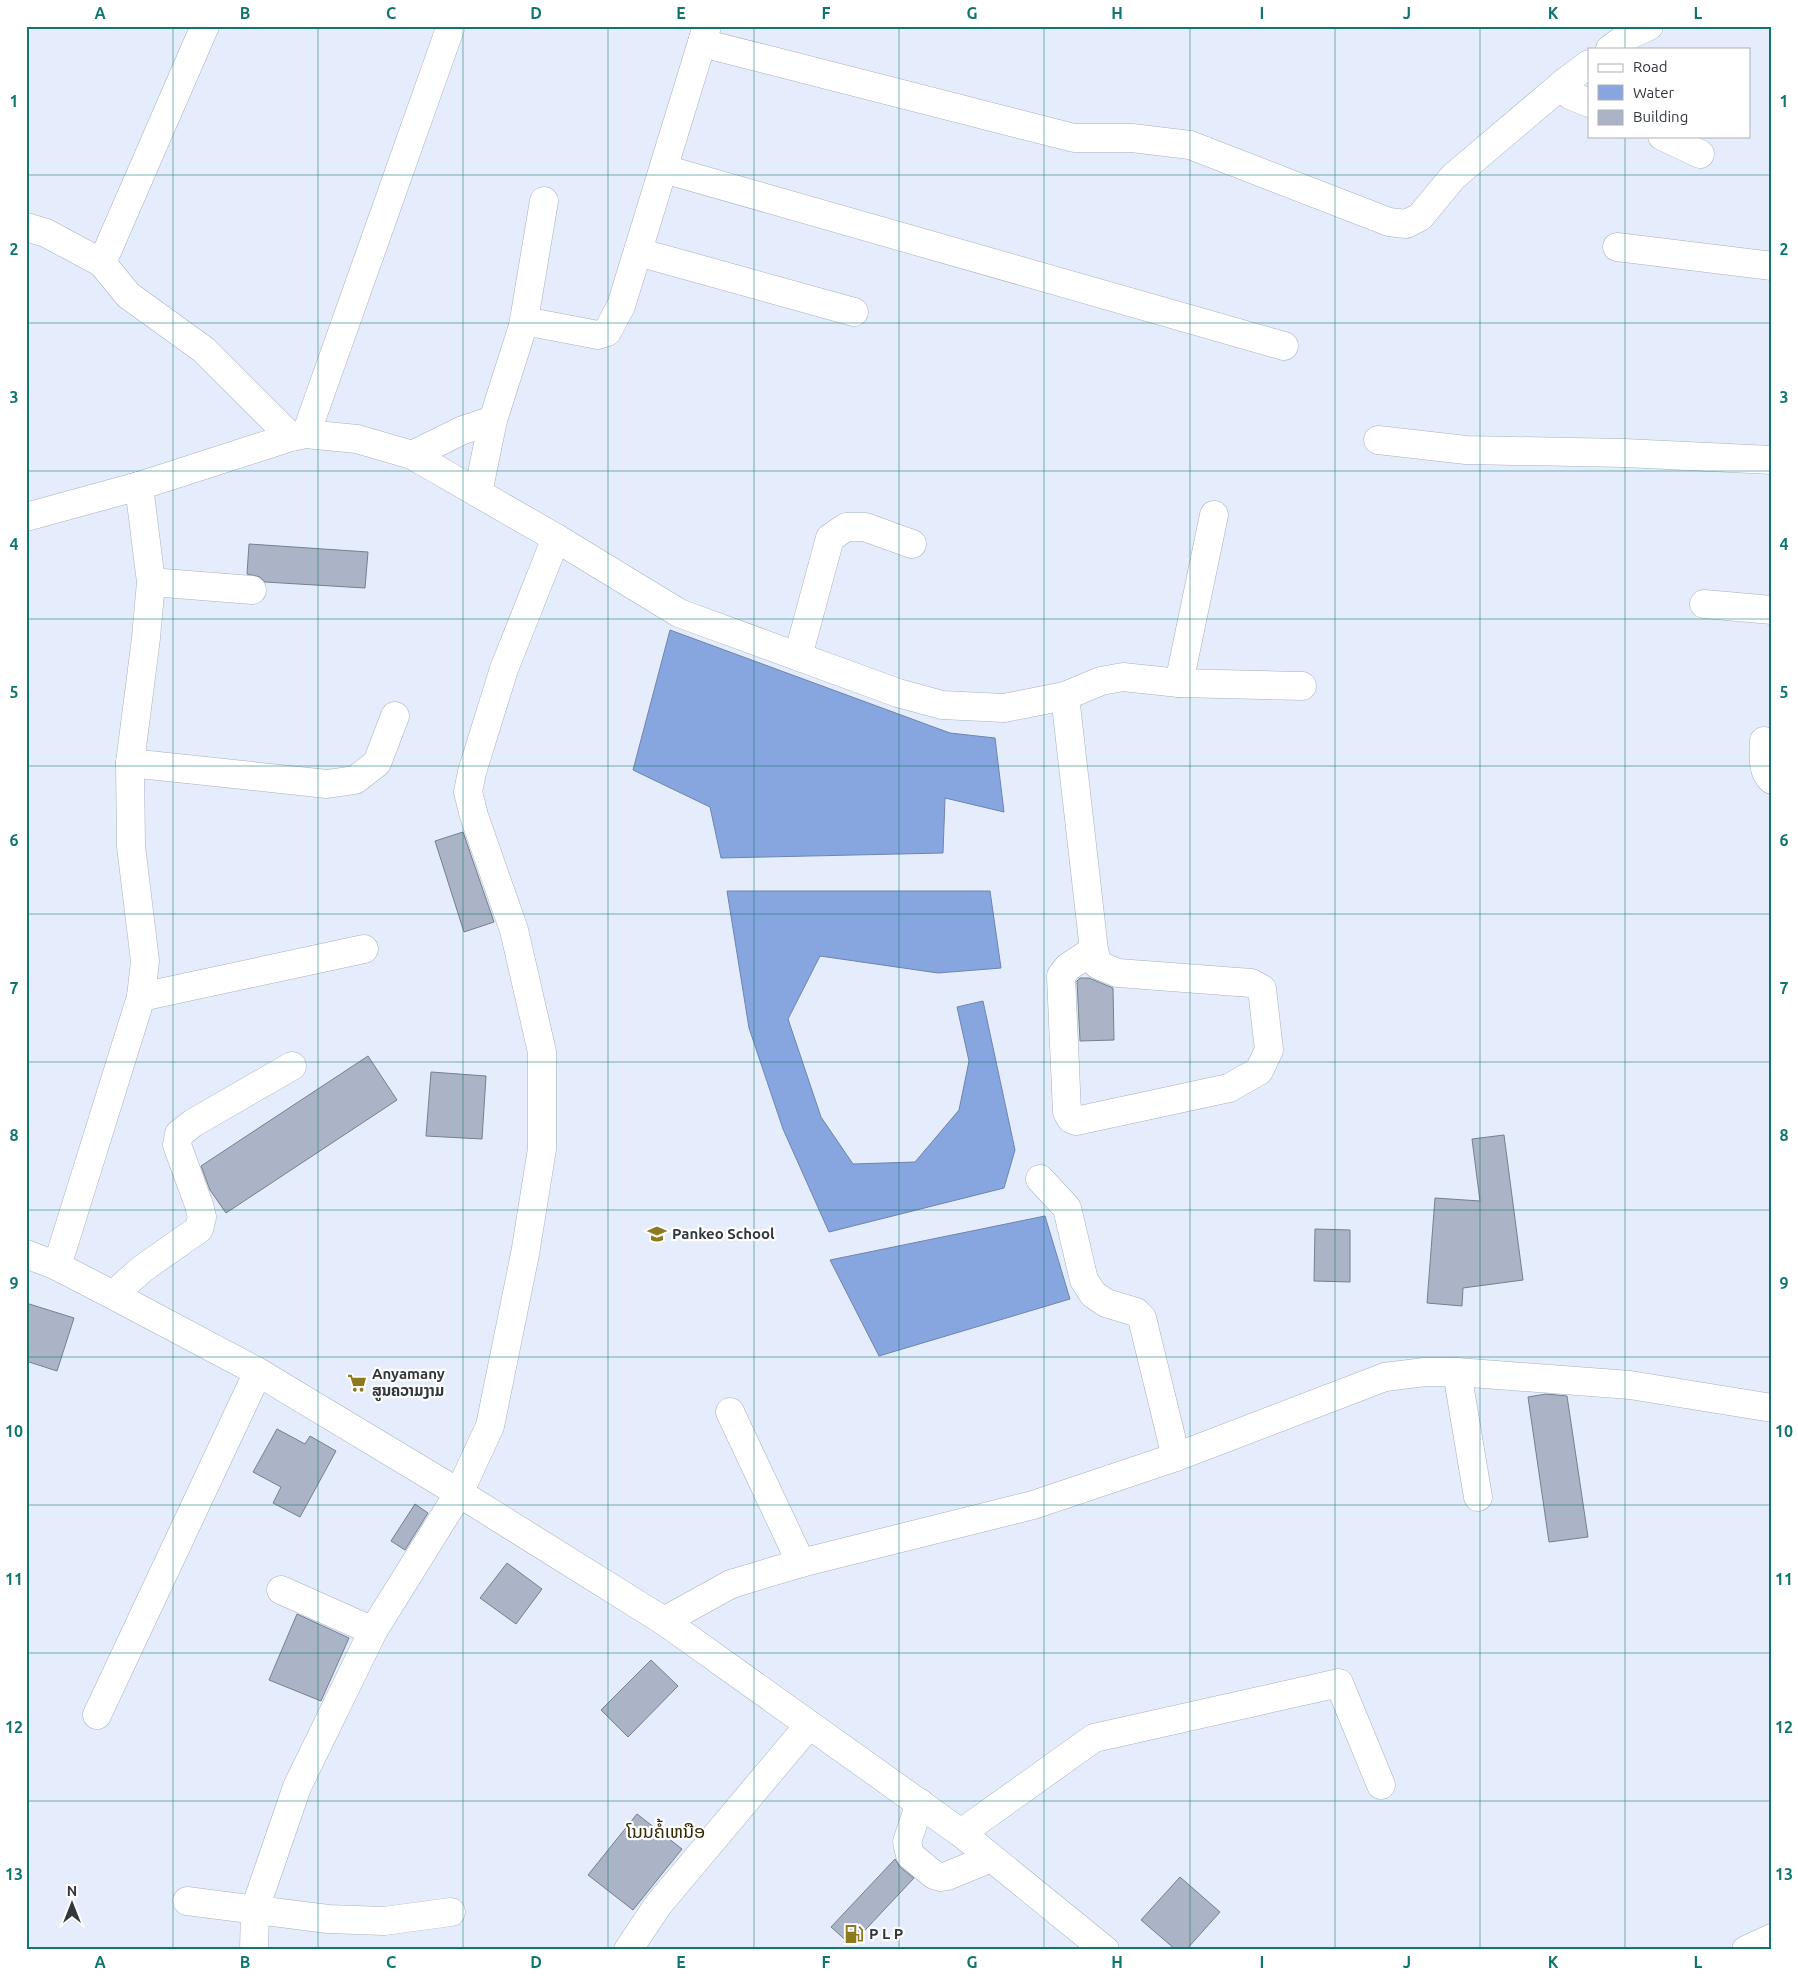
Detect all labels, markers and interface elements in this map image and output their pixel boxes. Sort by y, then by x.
text: A [94,4,106,22]
text: B [240,4,250,22]
text: C [386,4,396,22]
text: D [530,4,542,22]
text: E [676,4,686,22]
text: F [822,4,831,22]
text: G [966,4,978,22]
text: H [1111,4,1123,22]
text: I [1260,4,1264,22]
text: J [1403,4,1411,22]
text: K [1548,4,1559,22]
text: L [1694,4,1703,22]
legend [1588,48,1750,138]
text: Road [1633,58,1668,75]
text: Water [1633,84,1674,101]
text: 1 [9,92,19,110]
text: 1 [1779,92,1789,110]
text: Building [1633,108,1688,125]
text: 2 [9,240,19,258]
text: 2 [1779,240,1789,258]
text: 3 [9,388,19,406]
text: 3 [1779,388,1789,406]
text: 4 [9,535,19,553]
text: 4 [1779,535,1789,553]
text: 5 [9,683,19,701]
text: 5 [1779,683,1789,701]
text: 6 [9,831,19,849]
text: 6 [1779,831,1789,849]
text: 7 [9,979,19,997]
text: 7 [1779,979,1789,997]
text: 8 [9,1126,19,1144]
text: 8 [1779,1126,1789,1144]
school or university icon: Pankeo School [646,1223,668,1245]
place label: Pankeo School [672,1225,775,1242]
text: 9 [9,1274,19,1292]
text: 9 [1779,1274,1789,1292]
place label: Anyamany ສູນຄວາມງາມ [372,1365,445,1402]
supermarket icon: Anyamany ສູນຄວາມງາມ [346,1372,368,1394]
text: 10 [5,1422,23,1440]
text: 10 [1775,1422,1793,1440]
text: 11 [5,1570,23,1588]
text: 11 [1775,1570,1793,1588]
text: 12 [5,1718,23,1736]
text: 12 [1775,1718,1793,1736]
district label: ໂນນຄໍ້ເຫນືອ [626,1818,705,1841]
text: 13 [5,1865,23,1883]
text: 13 [1775,1865,1793,1883]
north arrow [48,1878,98,1928]
text: N [67,1883,77,1899]
fuel station icon: P L P [843,1923,865,1945]
place label: P L P [869,1925,903,1942]
text: A [94,1953,106,1971]
text: B [240,1953,250,1971]
text: C [386,1953,396,1971]
text: D [530,1953,542,1971]
text: E [676,1953,686,1971]
text: F [822,1953,831,1971]
text: G [966,1953,978,1971]
text: H [1111,1953,1123,1971]
text: I [1260,1953,1264,1971]
text: J [1403,1953,1411,1971]
text: K [1548,1953,1559,1971]
text: L [1694,1953,1703,1971]

